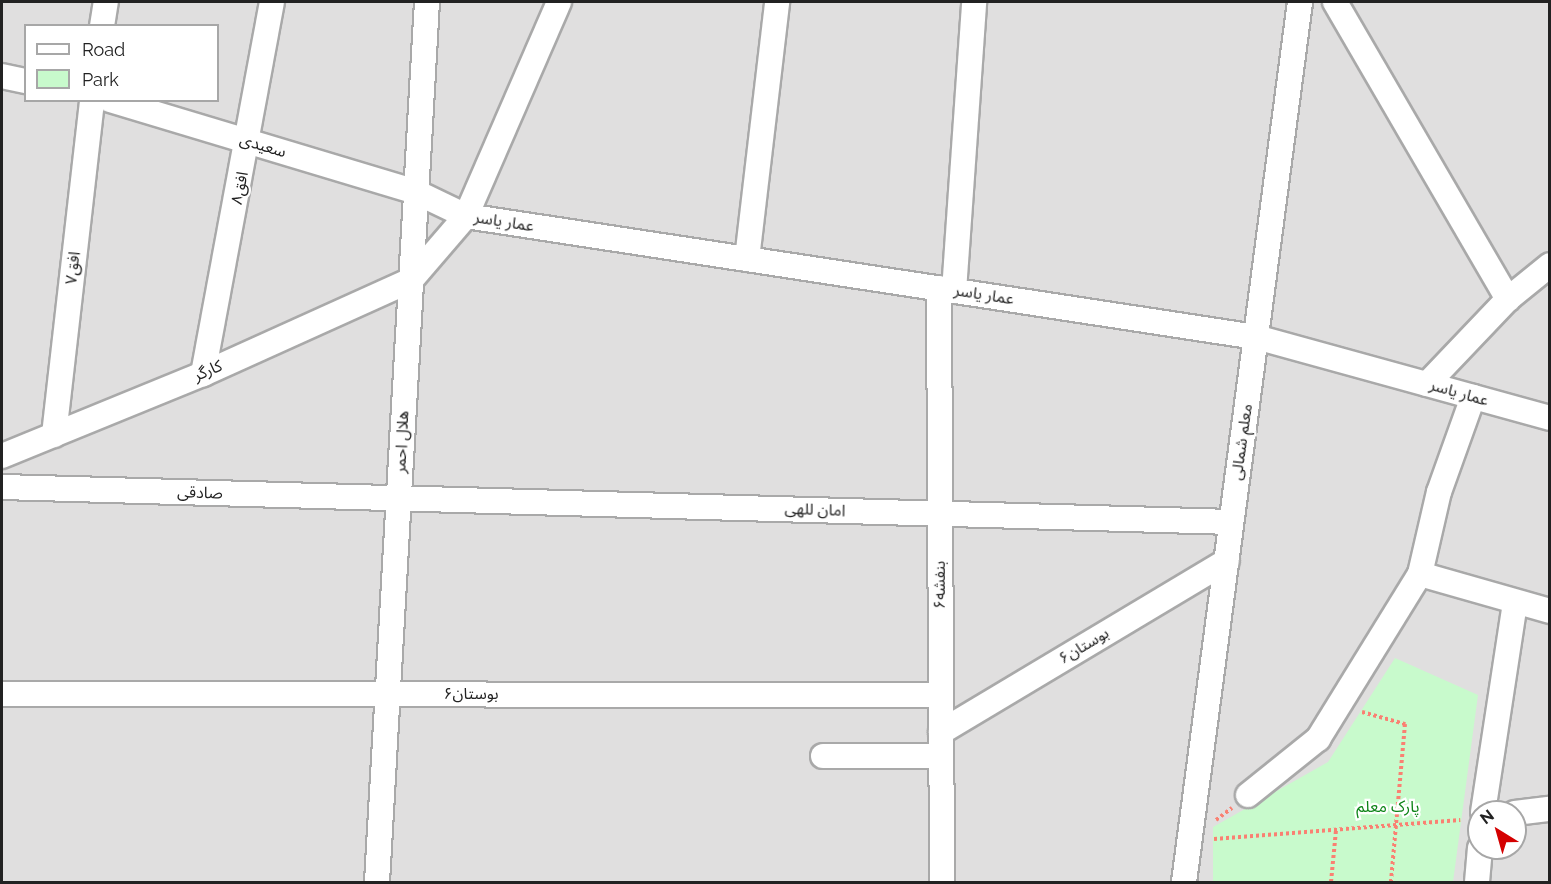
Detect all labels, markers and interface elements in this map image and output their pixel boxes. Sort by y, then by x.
legend [24,24,219,102]
text: Road [82,39,125,60]
text: Park [82,69,119,90]
street label: سعیدی [237,130,289,162]
street label: افق۸ [227,170,253,206]
street label: عمار یاسر [473,208,535,236]
street label: افق۷ [62,251,84,285]
street label: عمار یاسر [953,281,1015,309]
street label: کارگر [191,356,225,386]
street label: عمار یاسر [1427,375,1491,411]
street label: معلم شمالی [1227,403,1257,481]
street label: هلال احمر [391,410,413,474]
street label: صادقی [177,483,223,503]
street label: امان للهی [784,499,846,521]
street label: بنفشه۶ [930,561,950,609]
street label: بوستان۶ [1055,624,1113,668]
street label: بوستان۶ [443,684,499,704]
park label: پارک معلم [1356,797,1420,817]
north arrow [1467,800,1527,860]
text: N [1476,806,1498,828]

